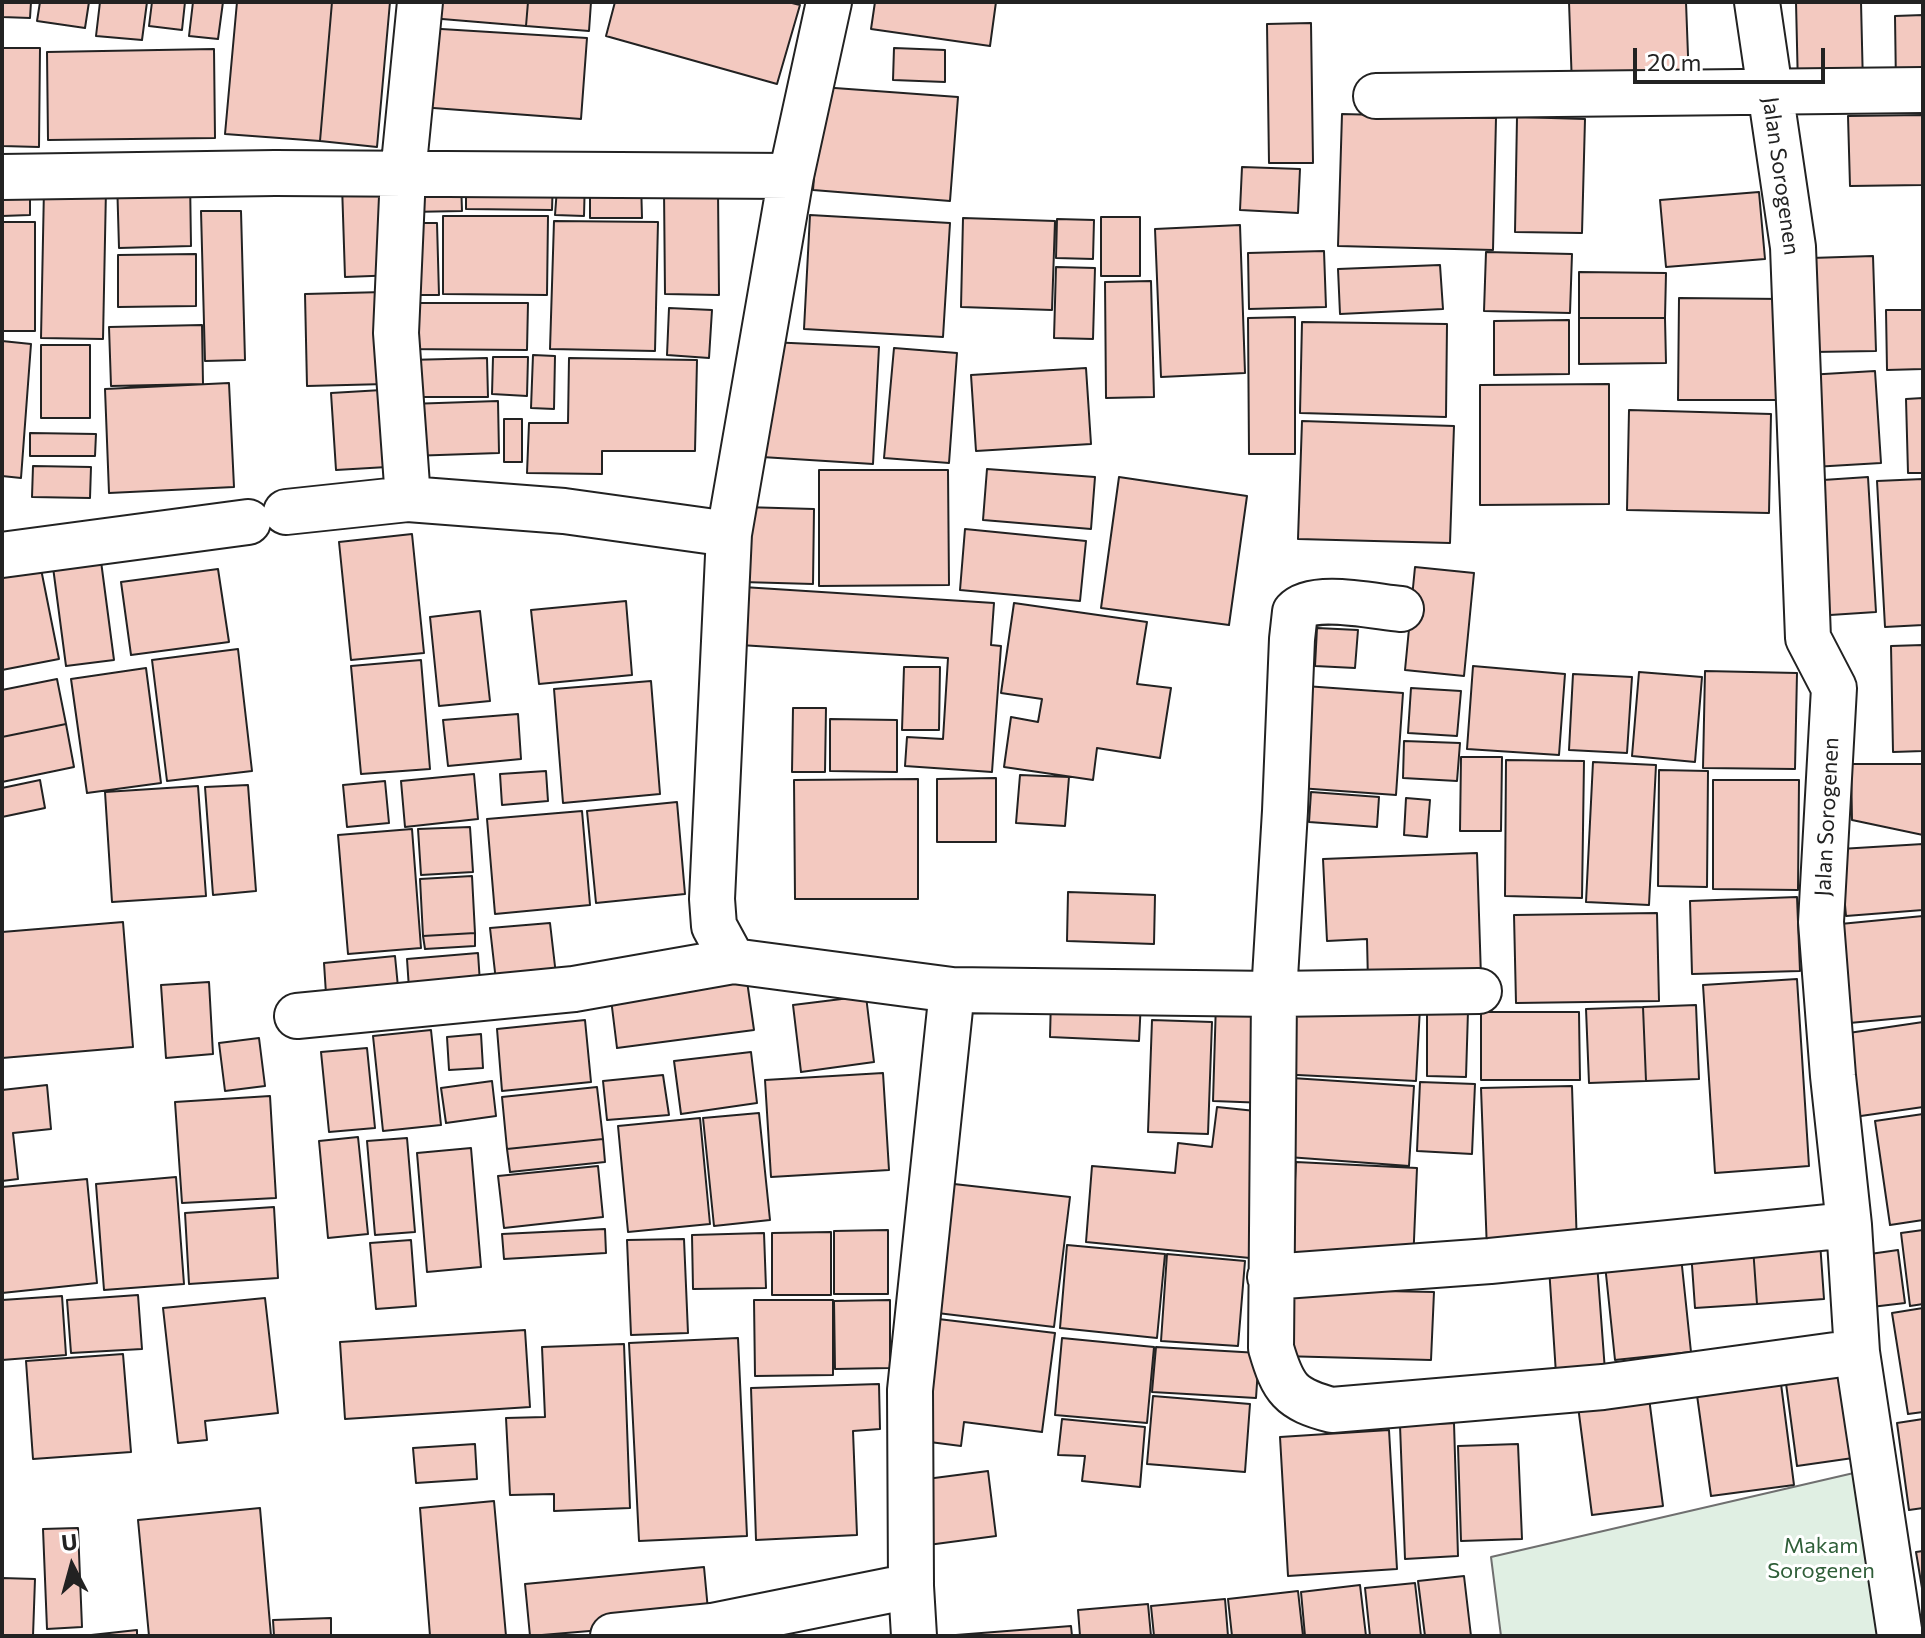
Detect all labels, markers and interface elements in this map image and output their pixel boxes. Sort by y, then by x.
scale bar [1637,32,1829,82]
text: 20 m [1647,47,1701,76]
street label: Jalan Sorogenen [1757,95,1805,257]
street label: Jalan Sorogenen [1810,737,1844,897]
north arrow [32,1526,112,1606]
text: U [60,1527,79,1556]
park label: Makam Sorogenen [1767,1533,1875,1584]

